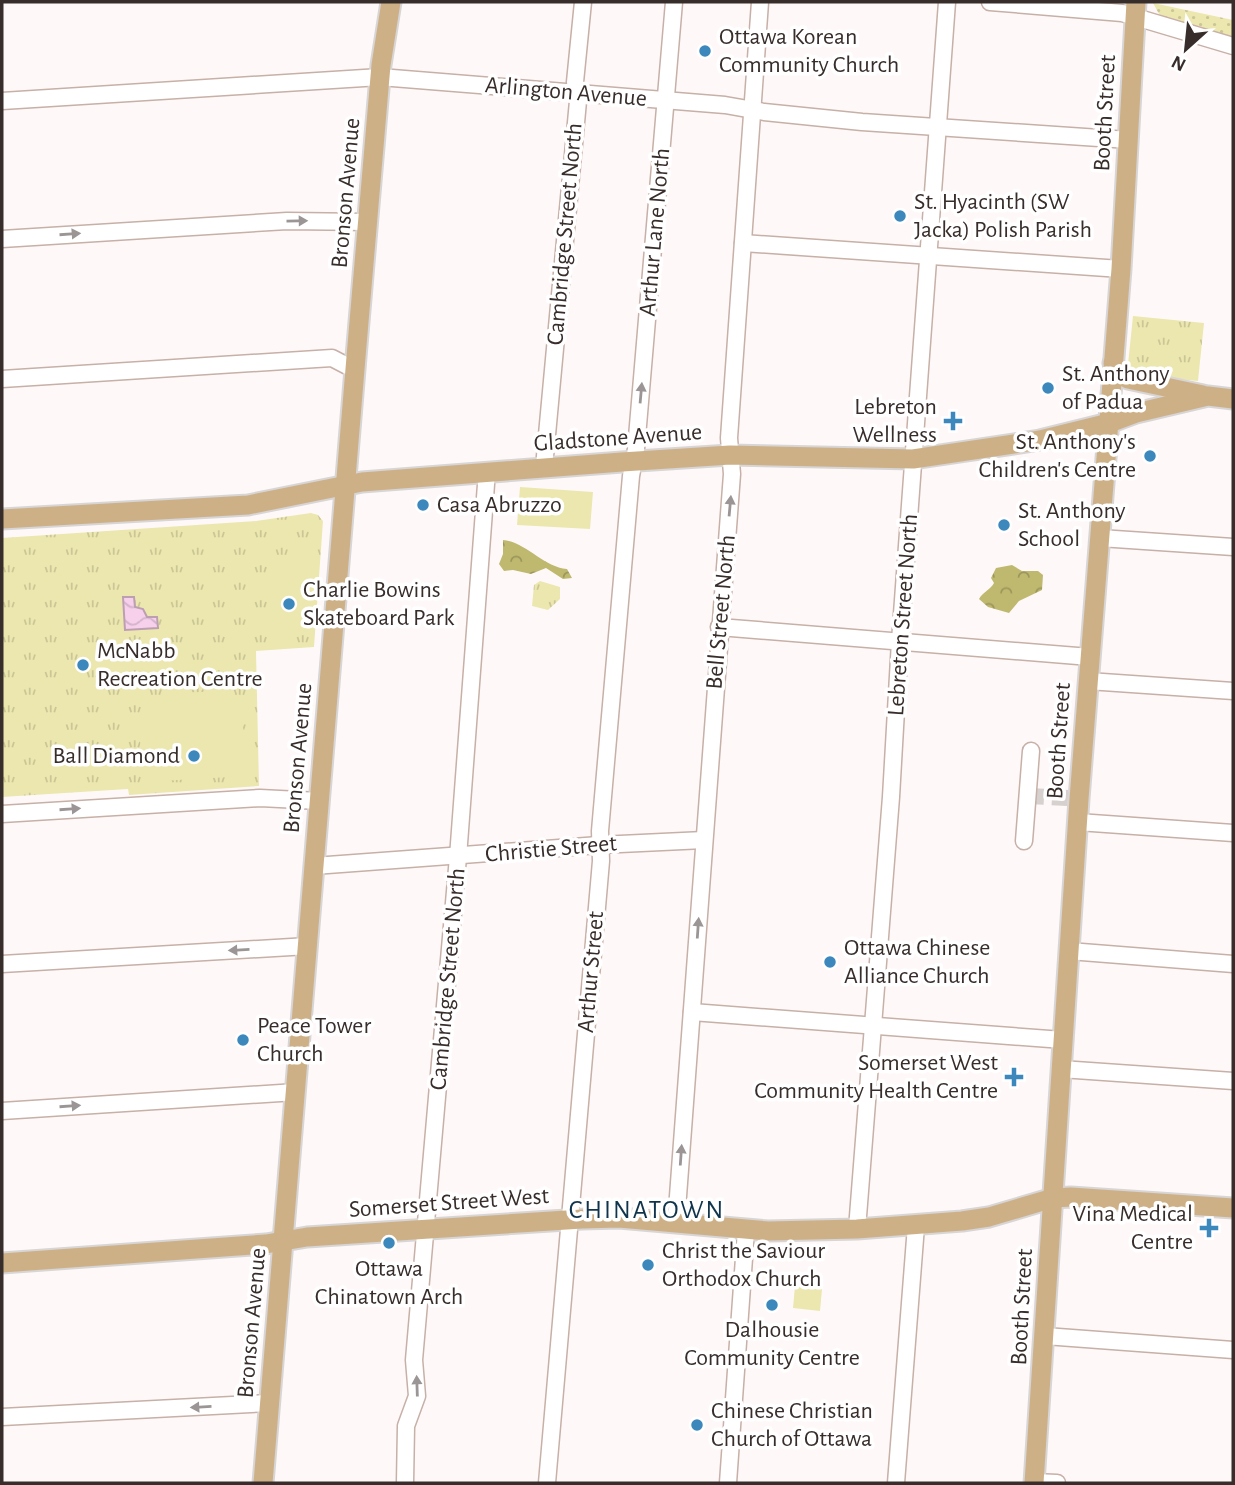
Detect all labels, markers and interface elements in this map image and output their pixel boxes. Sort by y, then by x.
north arrow [1151,14,1221,84]
place label: Ottawa Korean Community Church [719,25,899,77]
marker: Ottawa Korean Community Church [697,43,713,59]
text: N [1169,51,1189,74]
street label: Booth Street [1090,54,1120,172]
street label: Arlington Avenue [484,73,648,111]
street label: Bronson Avenue [327,117,365,269]
street label: Cambridge Street North [543,122,587,346]
street label: Arthur Lane North [636,147,674,317]
place label: St. Hyacinth (SW Jacka) Polish Parish [914,190,1092,242]
marker: St. Hyacinth (SW Jacka) Polish Parish [892,208,908,224]
one-way arrow [286,215,308,226]
one-way arrow [59,228,81,239]
place label: St. Anthony of Padua [1062,362,1170,414]
marker: St. Anthony of Padua [1040,380,1056,396]
one-way arrow [636,382,647,404]
place label: Lebreton Wellness [852,395,937,447]
marker: Lebreton Wellness [943,411,963,431]
street label: Gladstone Avenue [533,420,703,456]
place label: St. Anthony's Children's Centre [979,430,1136,482]
marker: St. Anthony's Children's Centre [1142,448,1158,464]
place label: Casa Abruzzo [437,493,562,517]
one-way arrow [725,495,736,517]
marker: Casa Abruzzo [415,497,431,513]
place label: St. Anthony School [1018,499,1126,551]
street label: Lebreton Street North [884,513,922,717]
marker: St. Anthony School [996,517,1012,533]
street label: Bell Street North [702,534,740,690]
place label: Charlie Bowins Skateboard Park [303,578,455,630]
marker: Charlie Bowins Skateboard Park [281,596,297,612]
place label: McNabb Recreation Centre [97,639,263,691]
marker: McNabb Recreation Centre [75,657,91,673]
street label: Bronson Avenue [279,682,317,834]
street label: Booth Street [1043,682,1075,800]
place label: Ball Diamond [52,744,180,768]
marker: Ball Diamond [186,748,202,764]
one-way arrow [59,804,81,815]
street label: Christie Street [484,831,618,867]
street label: Cambridge Street North [426,867,470,1091]
street label: Arthur Street [574,910,608,1034]
one-way arrow [693,917,704,939]
place label: Ottawa Chinese Alliance Church [844,936,990,988]
one-way arrow [228,945,250,956]
marker: Ottawa Chinese Alliance Church [822,954,838,970]
place label: Peace Tower Church [257,1014,371,1066]
marker: Peace Tower Church [235,1032,251,1048]
place label: Somerset West Community Health Centre [754,1051,998,1103]
marker: Somerset West Community Health Centre [1004,1067,1024,1087]
one-way arrow [59,1101,81,1112]
one-way arrow [676,1144,687,1166]
street label: Somerset Street West [348,1184,550,1222]
district label: CHINATOWN [569,1197,725,1223]
place label: Vina Medical Centre [1072,1202,1193,1254]
marker: Vina Medical Centre [1199,1218,1219,1238]
marker: Ottawa Chinatown Arch [381,1235,397,1251]
place label: Christ the Saviour Orthodox Church [662,1239,825,1291]
street label: Bronson Avenue [233,1247,271,1399]
street label: Booth Street [1007,1248,1037,1366]
place label: Ottawa Chinatown Arch [315,1257,463,1309]
marker: Christ the Saviour Orthodox Church [640,1257,656,1273]
marker: Dalhousie Community Centre [764,1297,780,1313]
place label: Dalhousie Community Centre [684,1318,860,1370]
one-way arrow [411,1374,422,1396]
place label: Chinese Christian Church of Ottawa [711,1399,873,1451]
one-way arrow [190,1402,212,1413]
marker: Chinese Christian Church of Ottawa [689,1417,705,1433]

